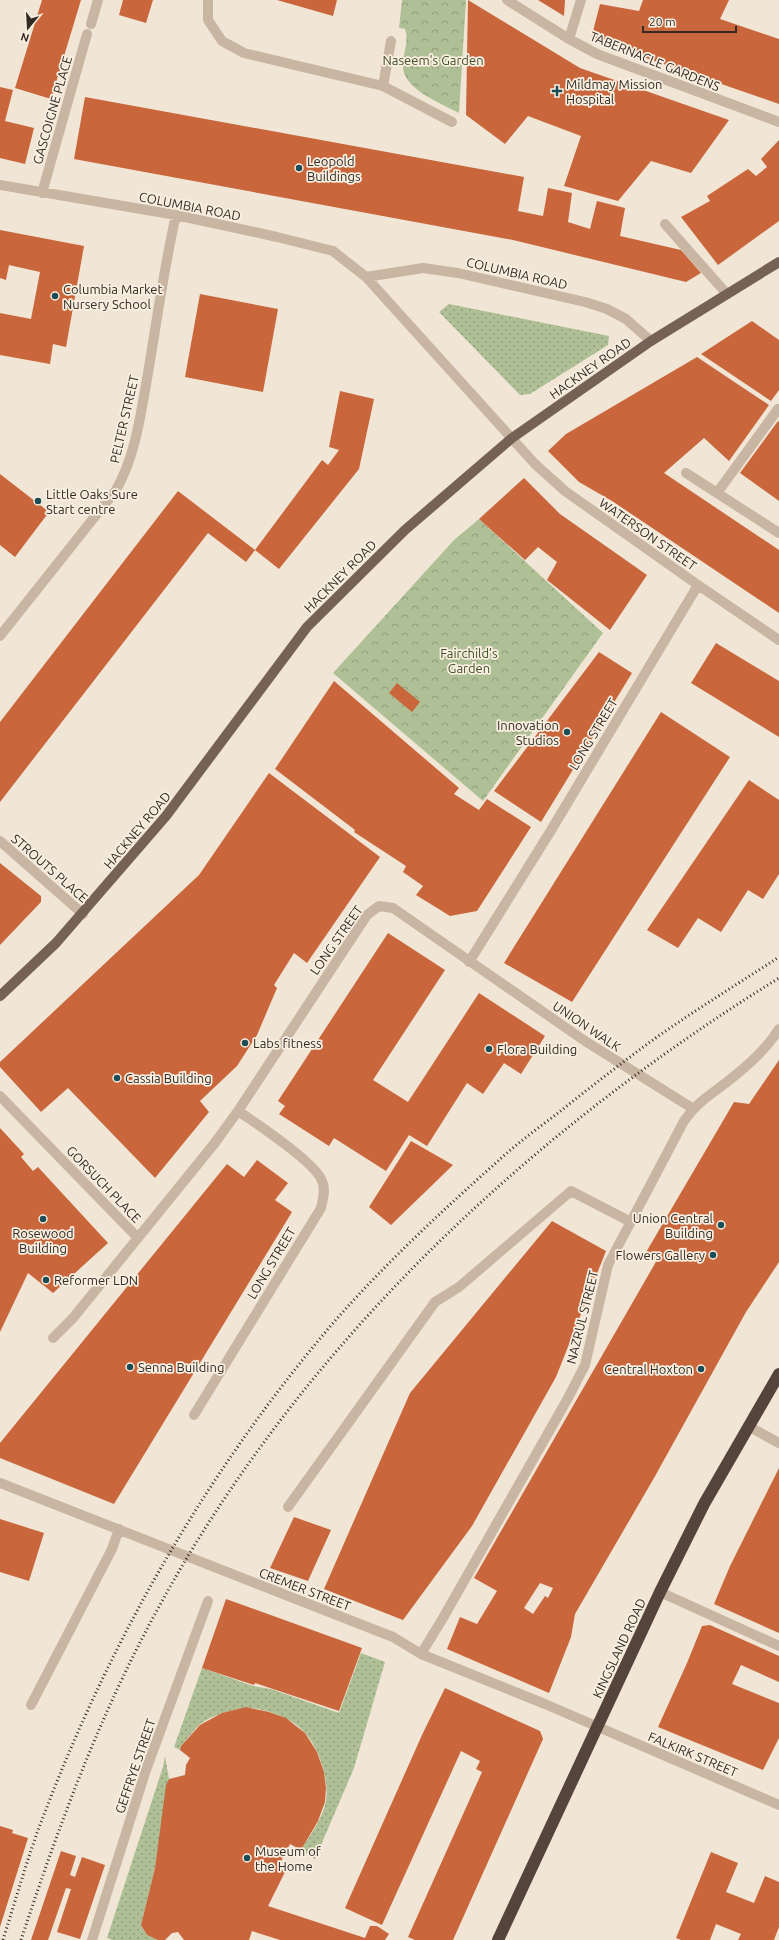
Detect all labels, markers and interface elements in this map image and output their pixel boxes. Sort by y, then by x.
north arrow [8,8,48,48]
scale bar [643,8,736,34]
text: 20 m [649,15,676,28]
street label: TABERNACLE GARDENS [588,29,722,94]
text: N [19,31,31,44]
park label: Naseem's Garden [382,53,484,67]
street label: GASCOIGNE PLACE [30,54,74,166]
place label: Mildmay Mission Hospital [566,77,663,106]
marker: Mildmay Mission Hospital [551,85,563,97]
place label: Leopold Buildings [307,154,361,183]
marker: Leopold Buildings [294,163,304,173]
street label: COLUMBIA ROAD [138,189,242,223]
street label: COLUMBIA ROAD [465,255,569,291]
place label: Columbia Market Nursery School [63,282,163,311]
marker: Columbia Market Nursery School [50,291,60,301]
street label: HACKNEY ROAD [547,335,633,401]
street label: PELTER STREET [107,374,141,464]
place label: Little Oaks Sure Start centre [46,487,138,516]
street label: WATERSON STREET [597,495,699,573]
marker: Little Oaks Sure Start centre [33,496,43,506]
street label: HACKNEY ROAD [301,537,379,615]
park label: Fairchild’s Garden [440,646,498,675]
street label: LONG STREET [566,696,620,772]
place label: Innovation Studios [497,718,559,747]
marker: Innovation Studios [562,727,572,737]
street label: HACKNEY ROAD [101,789,173,871]
street label: STROUTS PLACE [9,831,91,905]
street label: LONG STREET [307,903,365,977]
street label: UNION WALK [550,998,624,1054]
place label: Labs fitness [253,1036,322,1050]
marker: Labs fitness [240,1038,250,1048]
place label: Flora Building [497,1042,577,1056]
marker: Flora Building [484,1044,494,1054]
place label: Cassia Building [125,1071,212,1085]
marker: Cassia Building [112,1073,122,1083]
street label: GORSUCH PLACE [64,1143,144,1225]
place label: Union Central Building [633,1211,714,1240]
marker: Rosewood Building [38,1214,48,1224]
marker: Union Central Building [716,1220,726,1230]
street label: LONG STREET [244,1225,298,1301]
place label: Rosewood Building [12,1226,74,1255]
place label: Flowers Gallery [616,1248,705,1262]
marker: Flowers Gallery [708,1250,718,1260]
street label: NAZRUL STREET [564,1269,600,1365]
place label: Reformer LDN [54,1273,138,1287]
marker: Reformer LDN [41,1275,51,1285]
place label: Senna Building [138,1360,224,1374]
marker: Senna Building [125,1362,135,1372]
place label: Central Hoxton [604,1362,693,1376]
marker: Central Hoxton [696,1364,706,1374]
street label: CREMER STREET [257,1565,353,1613]
street label: KINGSLAND ROAD [590,1596,648,1700]
street label: GEFFRYE STREET [112,1717,158,1815]
street label: FALKIRK STREET [646,1729,740,1779]
place label: Museum of the Home [255,1844,321,1873]
marker: Museum of the Home [242,1853,252,1863]

